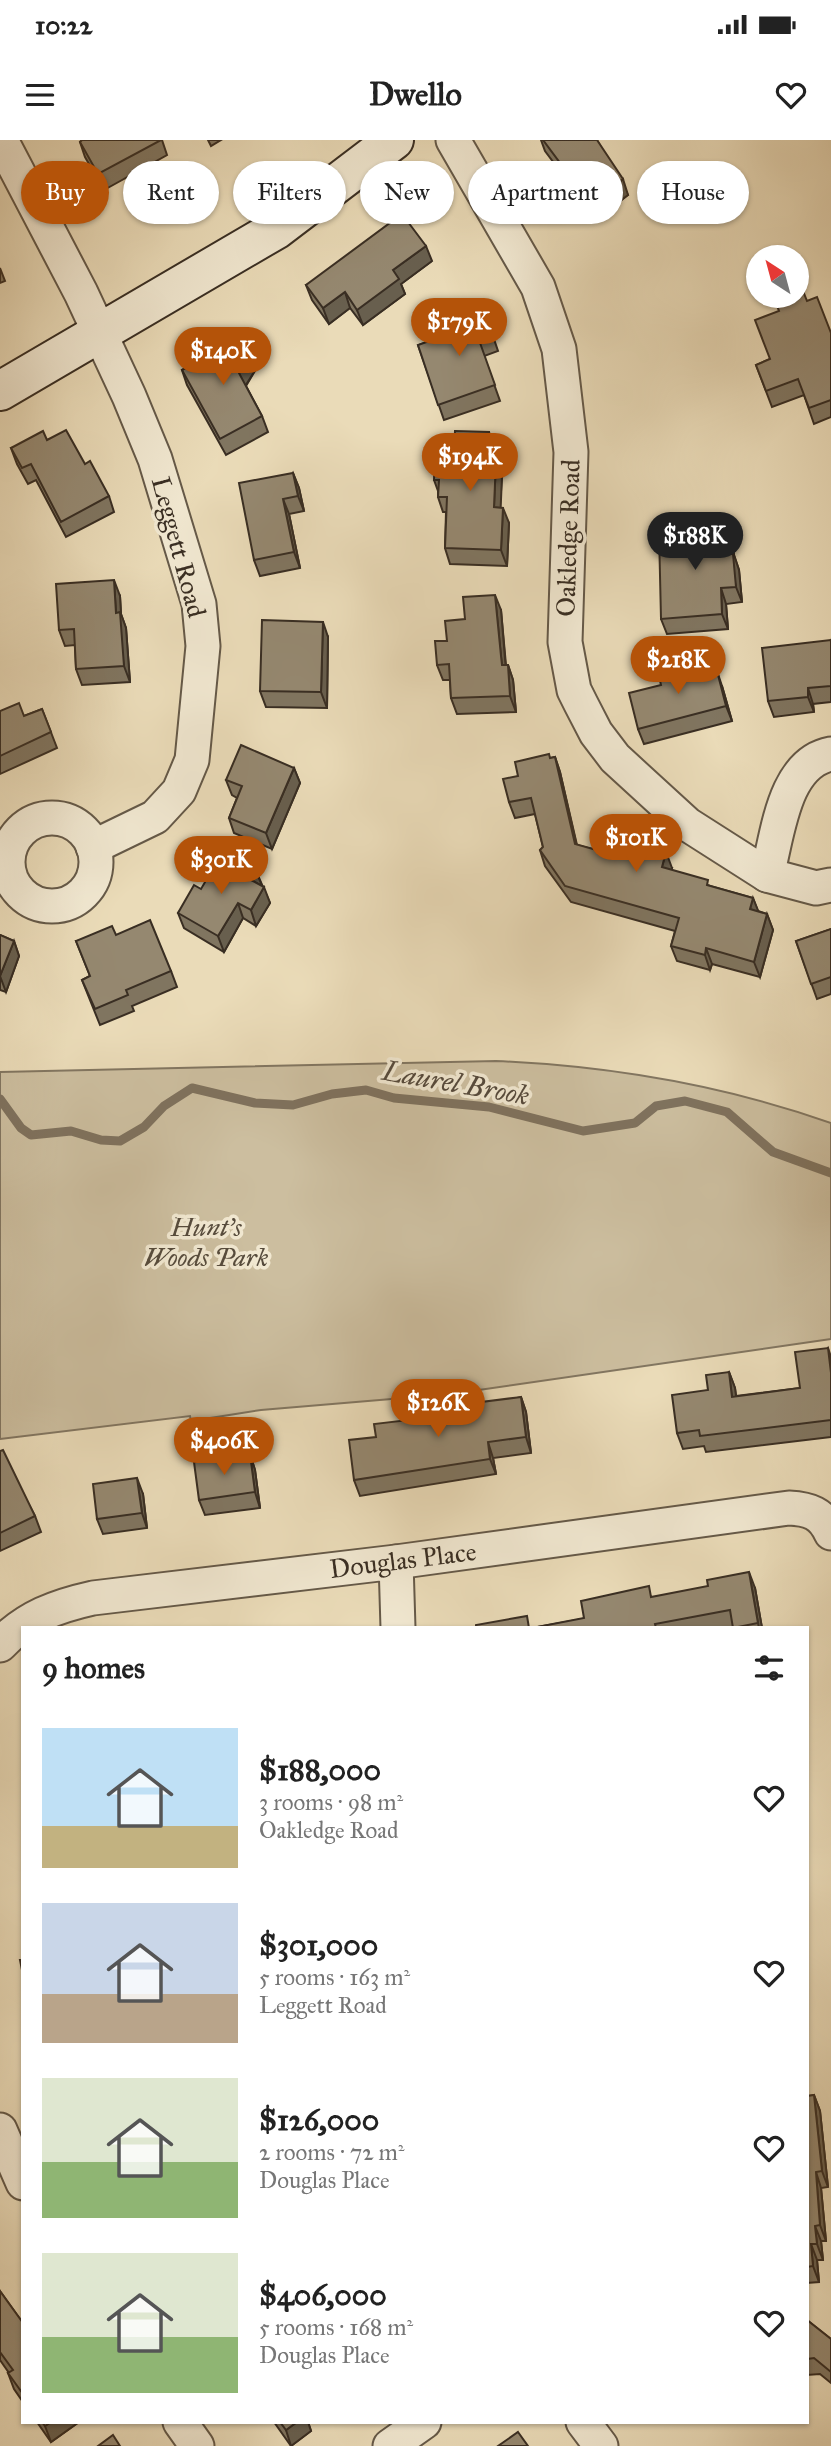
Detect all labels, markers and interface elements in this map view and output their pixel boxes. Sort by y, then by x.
text: 10:22 [35,9,92,41]
text: Dwello [369,75,462,114]
icon: menu [21,76,59,114]
icon: heart [772,76,810,114]
chip: Buy [21,161,109,224]
chip: Rent [123,161,219,224]
chip: Filters [233,161,346,224]
chip: New [360,161,454,224]
chip: Apartment [468,161,623,224]
chip: House [637,161,749,224]
north arrow [746,245,808,308]
map controls [746,245,809,308]
pin: $179K [410,298,508,358]
text: $179K [427,307,491,335]
pin: $140K [174,328,272,387]
text: $140K [190,336,256,364]
pin: $194K [421,434,519,493]
text: $194K [438,442,502,470]
street label: Oakledge Road [549,459,587,617]
street label: Leggett Road [145,473,213,621]
pin: $188K [646,512,744,572]
text: $188K [663,521,727,549]
pin: $218K [629,636,727,696]
text: $218K [647,645,709,673]
pin: $101K [587,814,685,874]
text: $101K [605,823,667,851]
pin: $301K [172,836,270,896]
text: $301K [190,845,252,873]
water label: Laurel Brook [378,1053,533,1113]
park label: Hunt's Woods Park [144,1211,269,1273]
pin: $126K [389,1380,487,1439]
text: $126K [407,1388,469,1416]
pin: $406K [175,1418,273,1477]
text: $406K [190,1426,258,1454]
street label: Douglas Place [328,1535,478,1585]
icon: filters [750,1649,788,1687]
text: 9 homes [42,1650,145,1686]
text: $188,000 [259,1752,381,1788]
icon: home [98,1756,182,1840]
icon: heart [750,1779,788,1817]
text: 3 rooms · 98 m² [259,1788,403,1816]
text: Oakledge Road [259,1816,398,1844]
text: $301,000 [259,1927,378,1963]
icon: home [98,1931,182,2015]
icon: heart [750,1954,788,1992]
text: 5 rooms · 163 m² [259,1963,410,1991]
text: Leggett Road [259,1991,387,2019]
text: $126,000 [259,2102,379,2138]
icon: home [98,2106,182,2190]
icon: heart [750,2129,788,2167]
text: 2 rooms · 72 m² [259,2138,404,2166]
text: Douglas Place [259,2166,390,2194]
text: $406,000 [259,2277,387,2313]
icon: home [98,2281,182,2365]
icon: heart [750,2304,788,2342]
text: 5 rooms · 168 m² [259,2313,413,2341]
text: Douglas Place [259,2341,390,2369]

